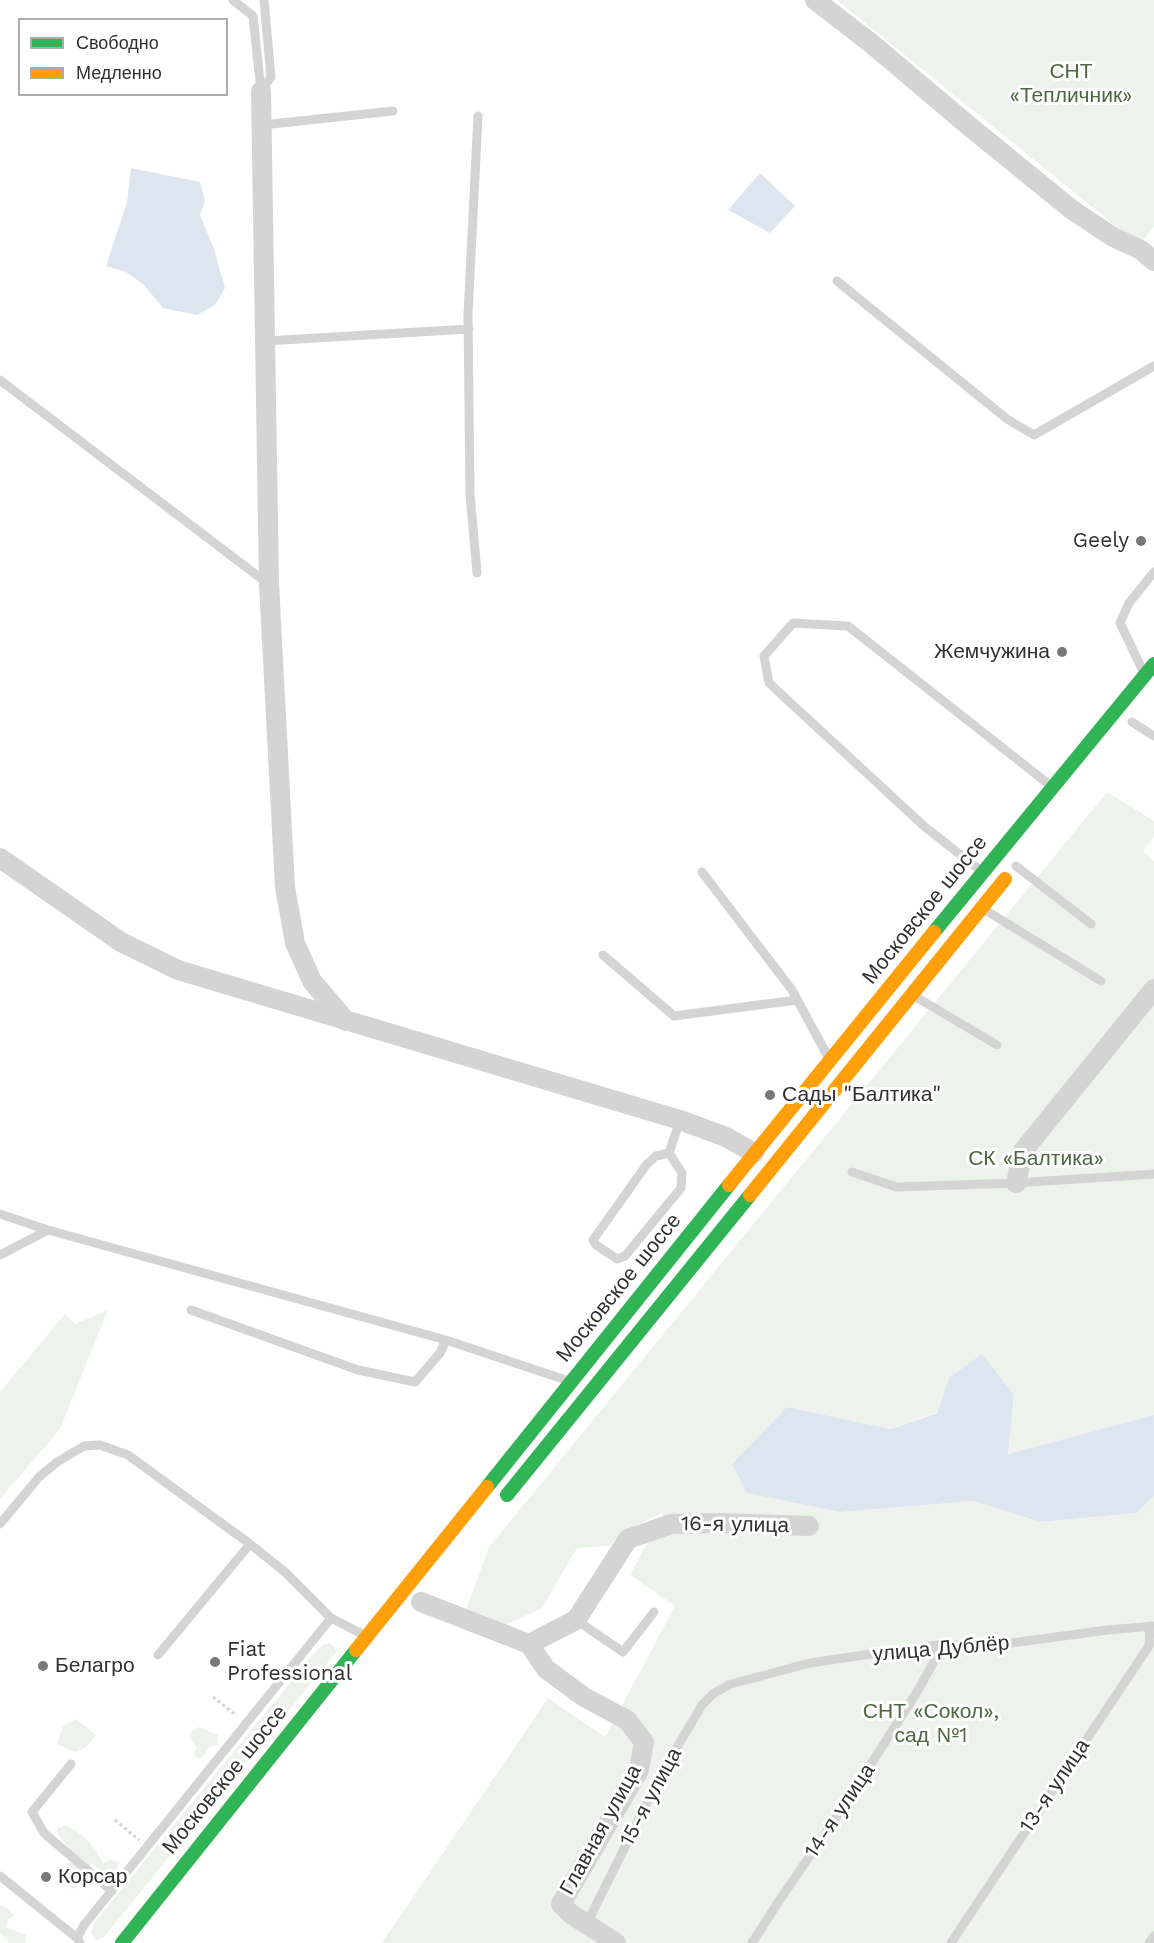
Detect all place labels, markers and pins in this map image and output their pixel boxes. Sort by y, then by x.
place label: Geely [1073,528,1129,554]
marker: Geely [1134,534,1148,548]
place label: Жемчужина [934,639,1050,665]
marker: Жемчужина [1055,645,1069,659]
place label: Сады "Балтика" [782,1082,941,1108]
marker: Сады "Балтика" [763,1088,777,1102]
place label: Fiat Professional [227,1637,352,1687]
place label: Белагро [55,1653,135,1679]
marker: Fiat Professional [208,1655,222,1669]
marker: Белагро [36,1659,50,1673]
place label: Корсар [58,1864,127,1890]
marker: Корсар [39,1870,53,1884]

